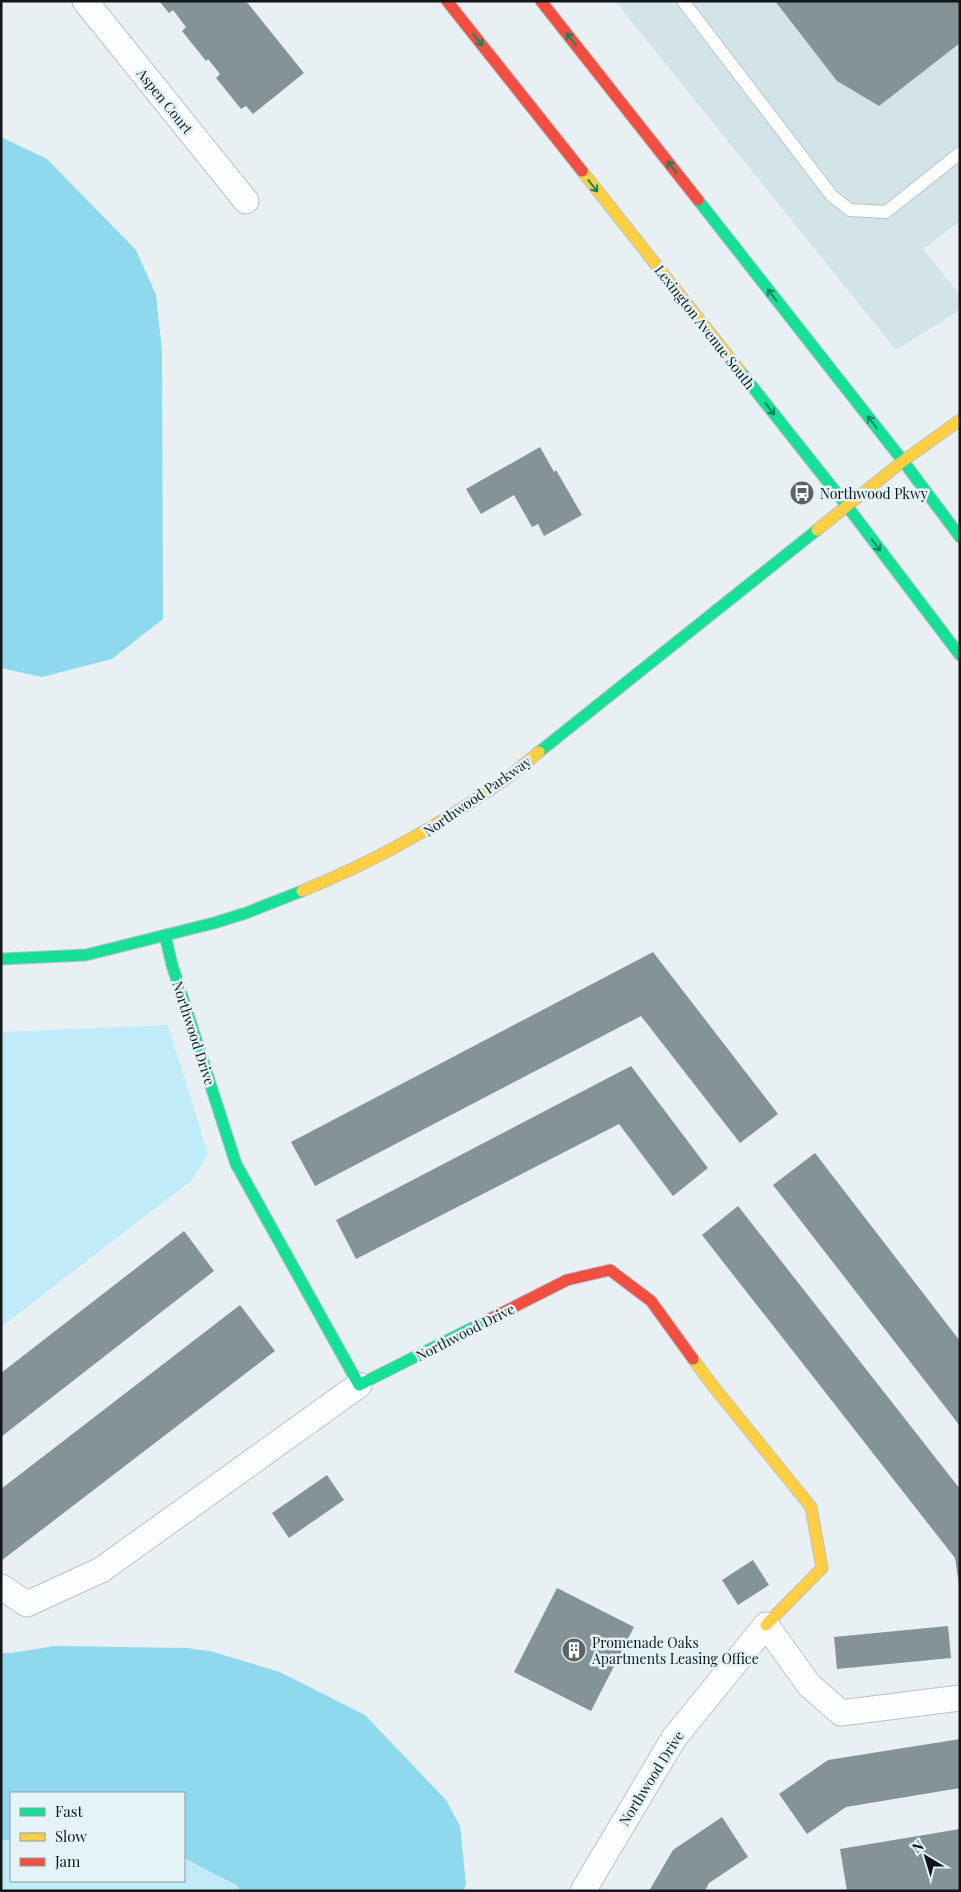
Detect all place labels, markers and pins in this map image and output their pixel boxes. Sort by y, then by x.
bus stop icon: Northwood Pkwy [789,480,815,506]
place label: Northwood Pkwy [820,484,928,503]
place label: Promenade Oaks Apartments Leasing Office [591,1633,759,1668]
building icon: Promenade Oaks Apartments Leasing Office [561,1637,587,1663]

